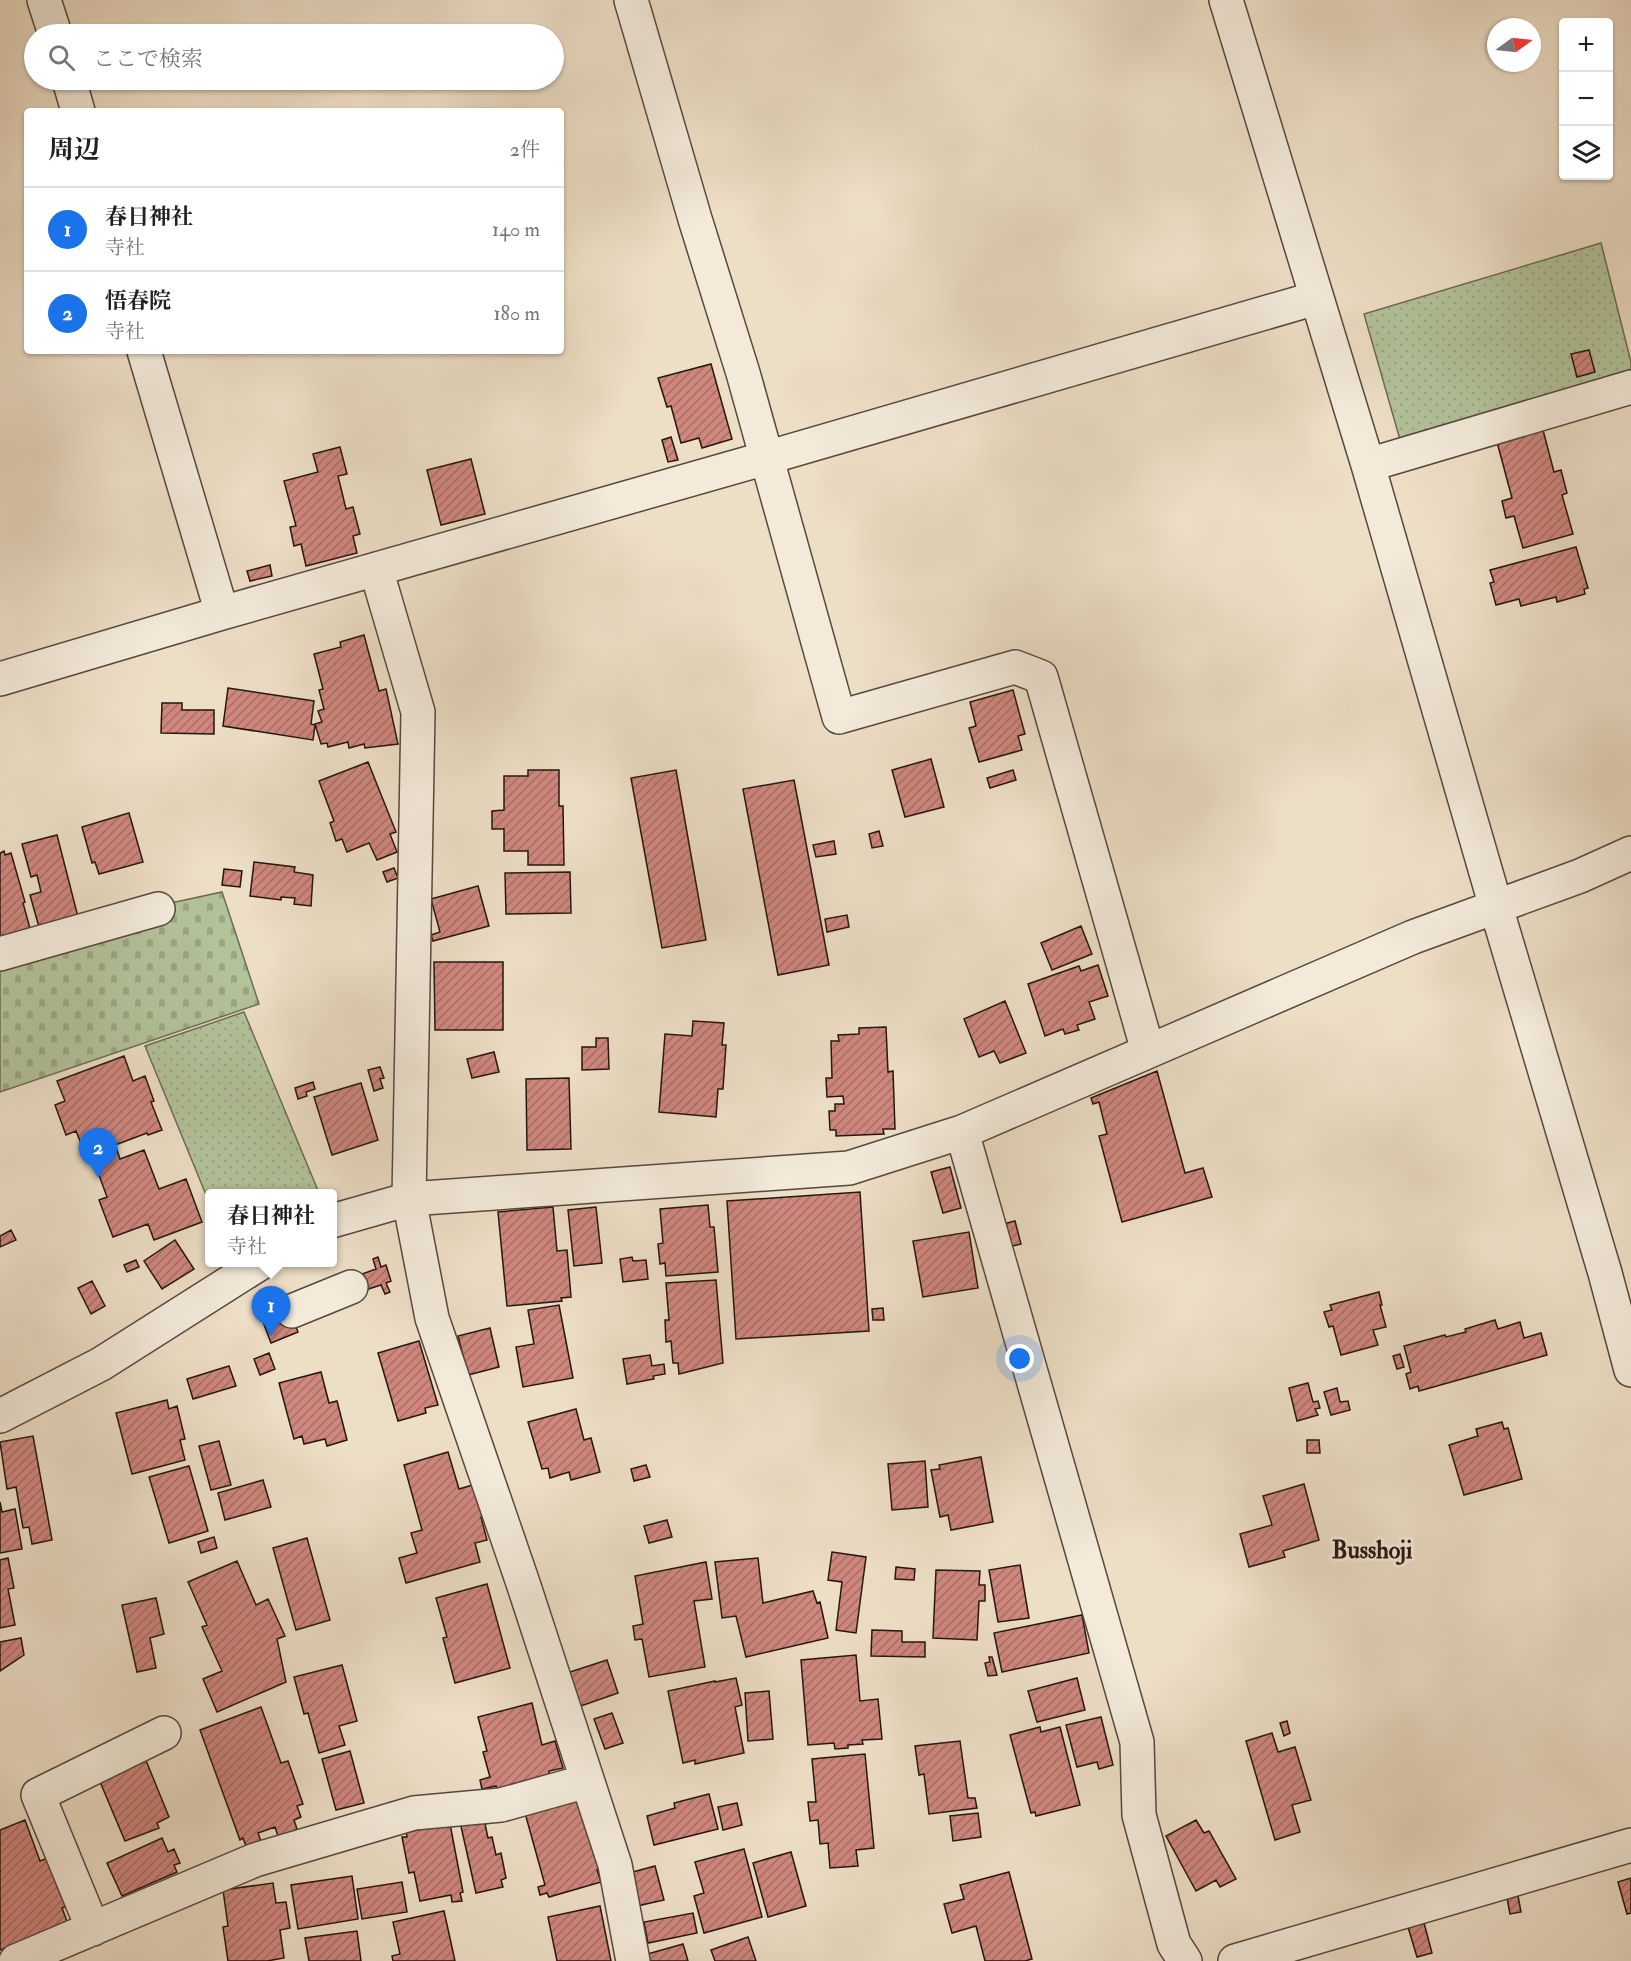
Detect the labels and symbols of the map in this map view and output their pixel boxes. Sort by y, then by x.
north arrow [1487,18,1541,72]
pin: 2 [78,1128,118,1178]
pin: 1 [252,1286,290,1336]
your location [1005,1344,1034,1373]
district label: Busshoji [1332,1535,1413,1566]

